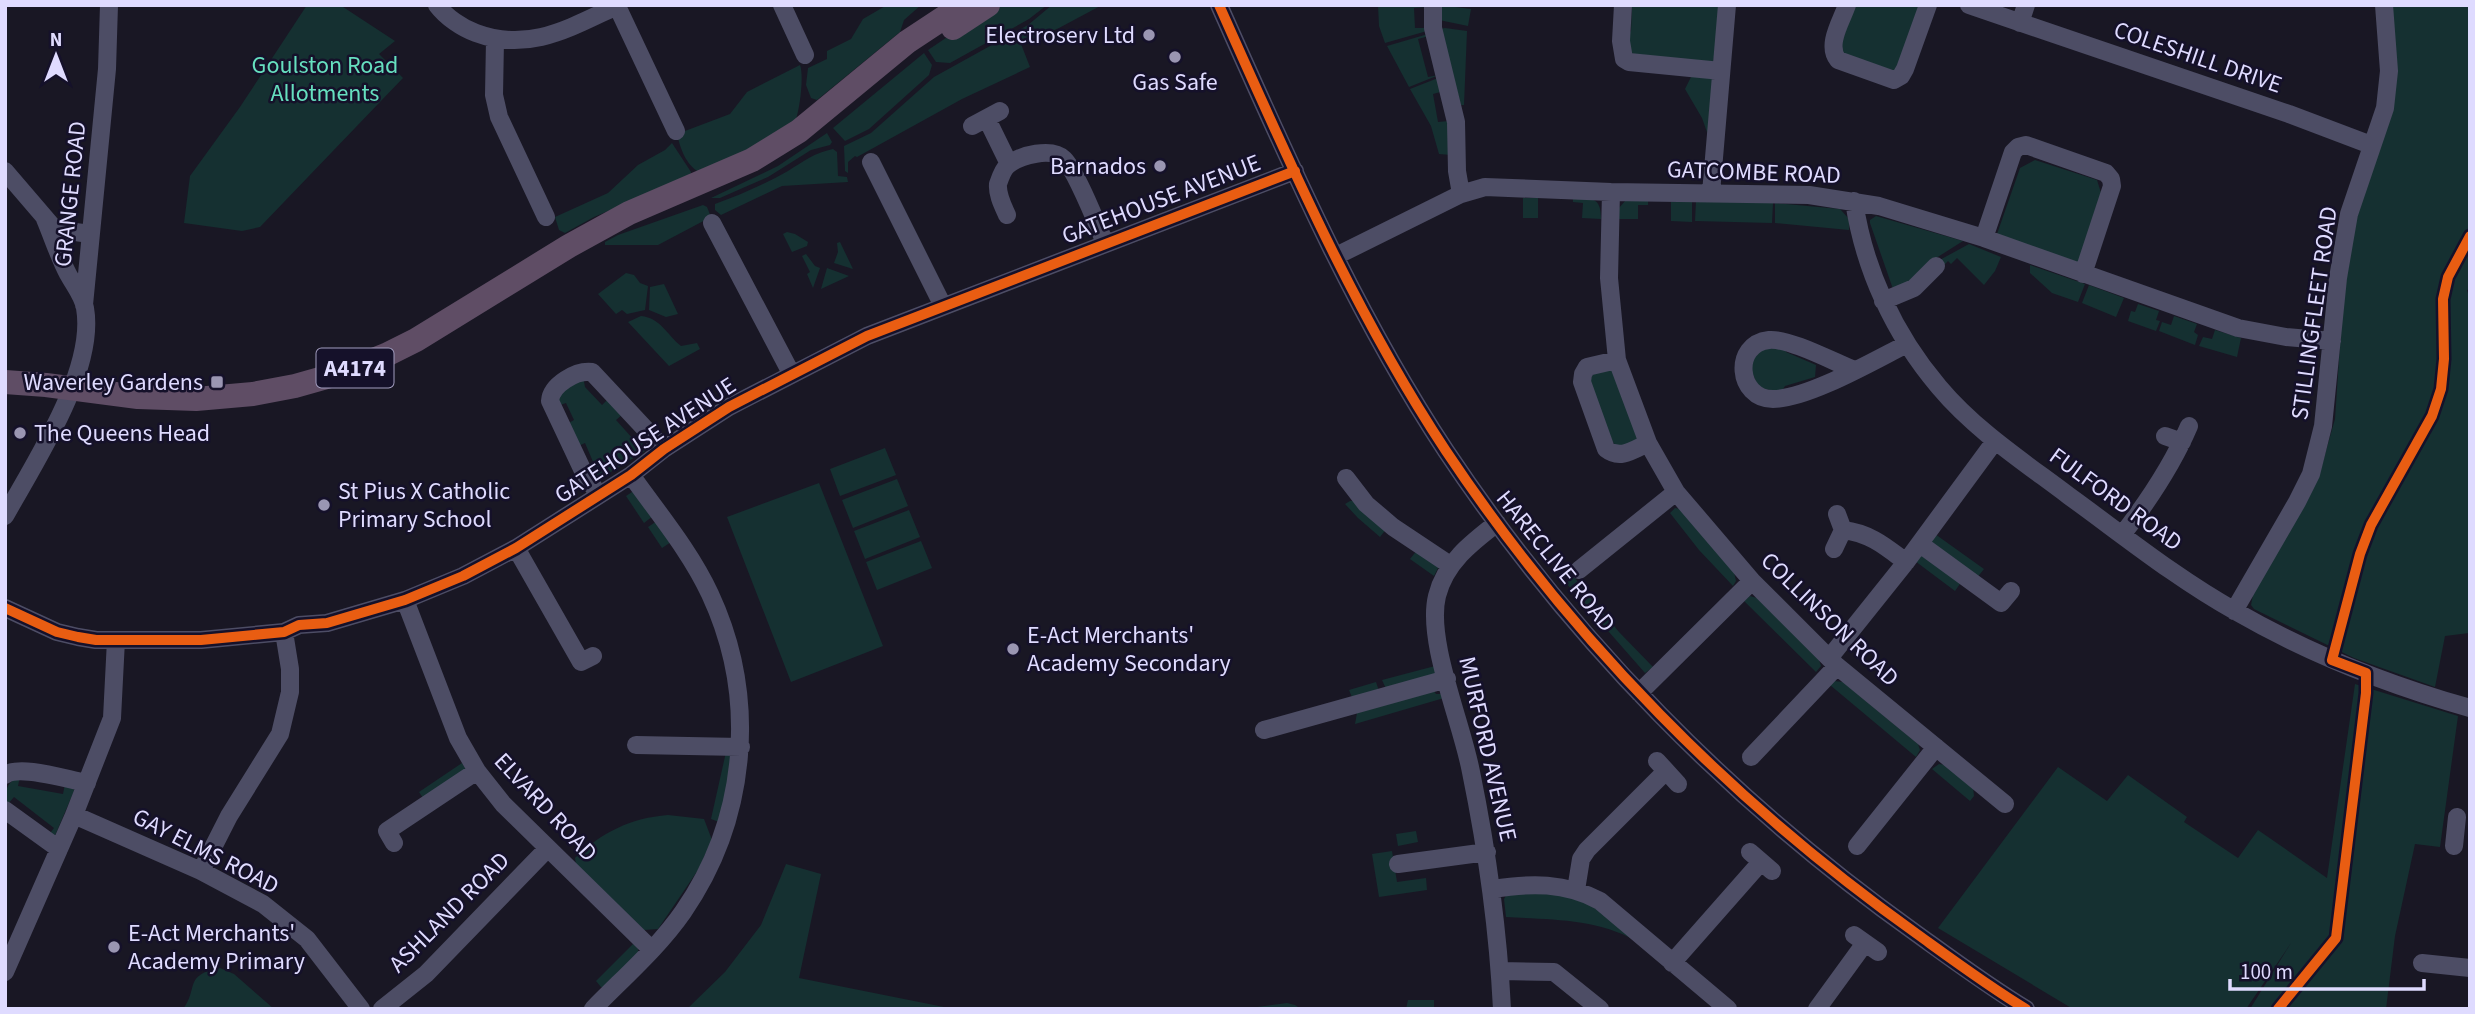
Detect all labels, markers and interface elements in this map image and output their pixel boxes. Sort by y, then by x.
street label: COLESHILL DRIVE [2109,12,2287,103]
place label: Electroserv Ltd [985,18,1135,53]
north arrow [21,21,91,91]
text: N [50,27,62,54]
marker: Electroserv Ltd [1141,27,1157,43]
park label: Goulston Road Allotments [252,48,398,111]
marker: Gas Safe [1167,49,1183,65]
place label: Gas Safe [1132,65,1218,100]
street label: GRANGE ROAD [45,119,96,269]
street label: GATEHOUSE AVENUE [1057,145,1266,254]
place label: Barnados [1050,149,1146,184]
street label: GATCOMBE ROAD [1667,152,1841,193]
marker: Barnados [1152,158,1168,174]
street label: STILLINGFLEET ROAD [2282,204,2347,422]
road number: A4174 [316,348,394,388]
place label: Waverley Gardens [24,365,203,400]
street label: GATEHOUSE AVENUE [548,368,743,512]
marker: Waverley Gardens [209,374,225,390]
place label: The Queens Head [34,416,210,451]
marker: The Queens Head [12,425,28,441]
street label: FULFORD ROAD [2042,439,2189,560]
place label: St Pius X Catholic Primary School [338,474,510,537]
street label: HARECLIVE ROAD [1487,483,1624,640]
marker: St Pius X Catholic Primary School [316,497,332,513]
street label: COLLINSON ROAD [1753,544,1907,695]
place label: E-Act Merchants' Academy Secondary [1027,618,1231,681]
marker: E-Act Merchants' Academy Secondary [1005,641,1021,657]
street label: MURFORD AVENUE [1449,653,1526,845]
street label: ELVARD ROAD [486,745,605,870]
street label: GAY ELMS ROAD [126,799,285,903]
street label: ASHLAND ROAD [381,844,518,981]
place label: E-Act Merchants' Academy Primary [128,916,305,979]
marker: E-Act Merchants' Academy Primary [106,939,122,955]
scale bar [2230,948,2424,992]
text: 100 m [2240,957,2293,987]

